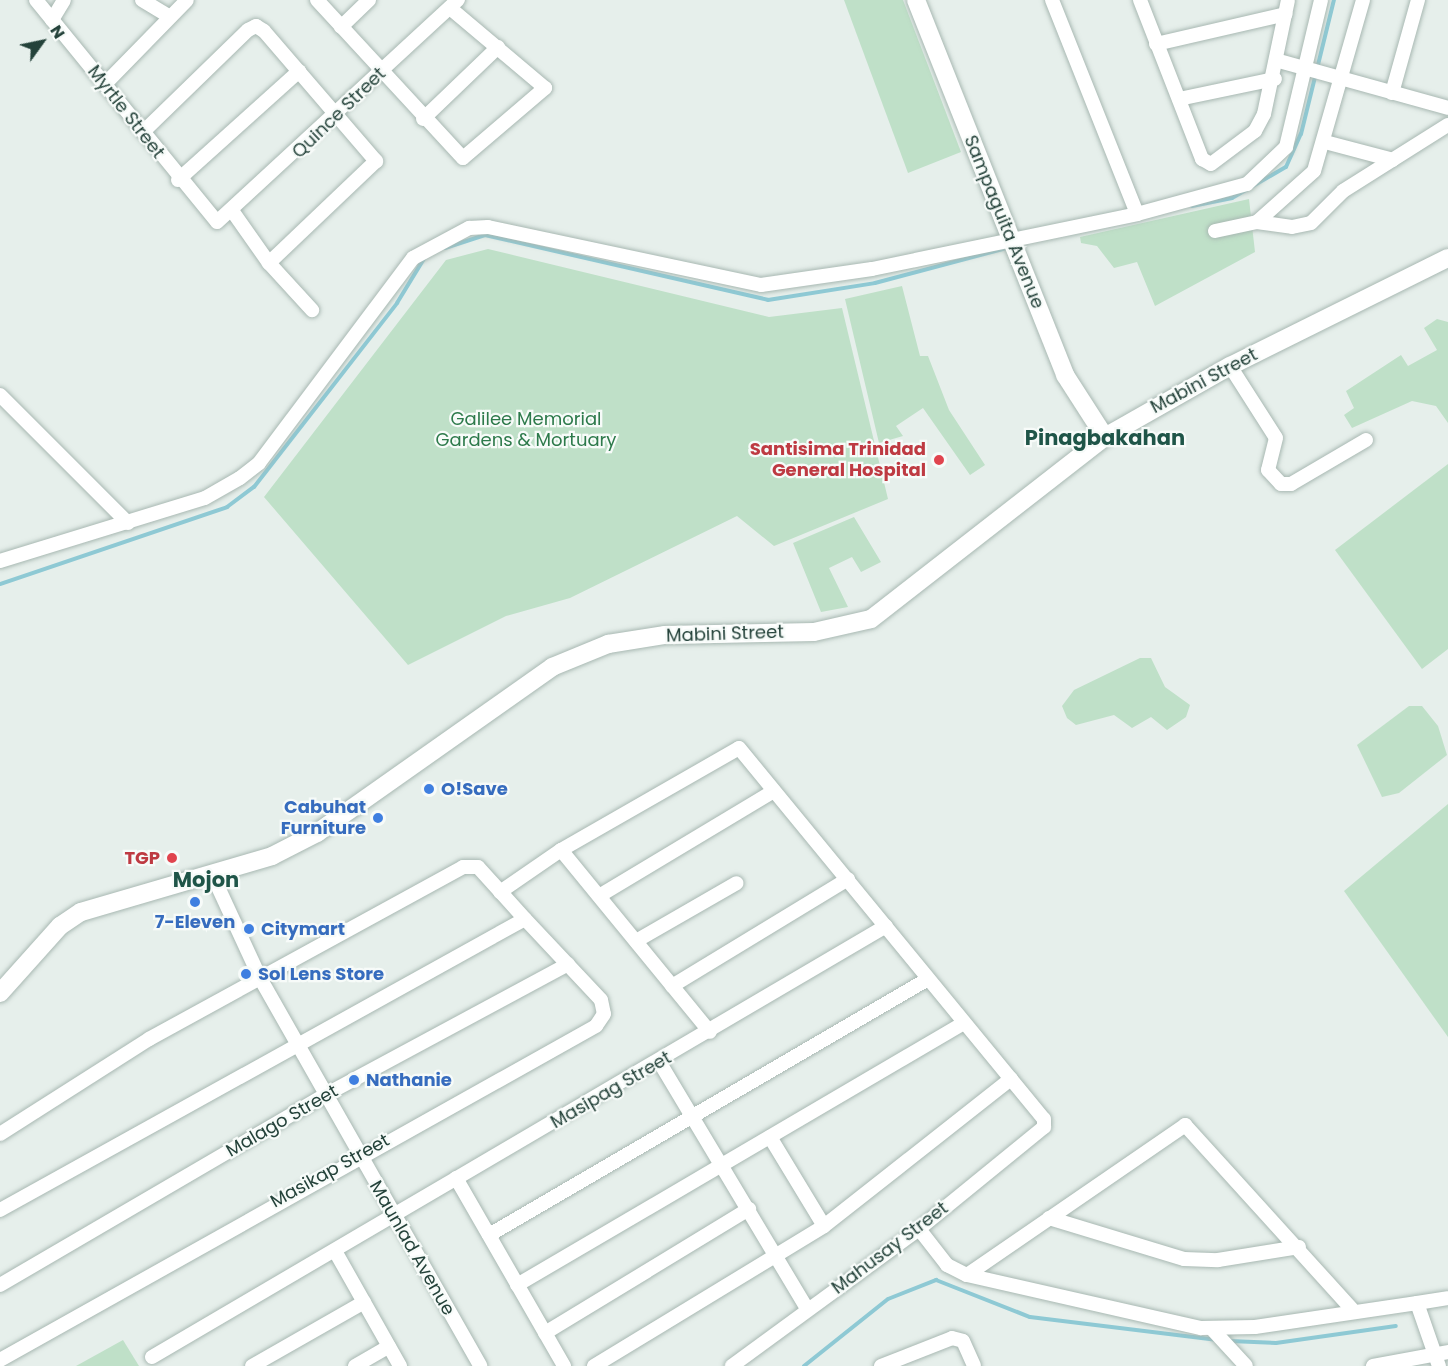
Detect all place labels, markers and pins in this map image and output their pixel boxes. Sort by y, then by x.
place label: Santisima Trinidad General Hospital [750,439,926,482]
marker: Santisima Trinidad General Hospital [930,451,948,469]
place label: O!Save [441,778,508,800]
marker: O!Save [422,782,436,796]
place label: Cabuhat Furniture [281,797,366,840]
marker: Cabuhat Furniture [371,811,385,825]
place label: TGP [124,847,160,869]
marker: TGP [165,851,179,865]
marker: 7-Eleven [188,895,202,909]
place label: 7-Eleven [155,911,235,933]
place label: Citymart [261,918,345,940]
marker: Citymart [242,922,256,936]
place label: Sol Lens Store [258,963,384,985]
marker: Sol Lens Store [239,967,253,981]
place label: Nathanie [366,1069,452,1091]
marker: Nathanie [347,1073,361,1087]

